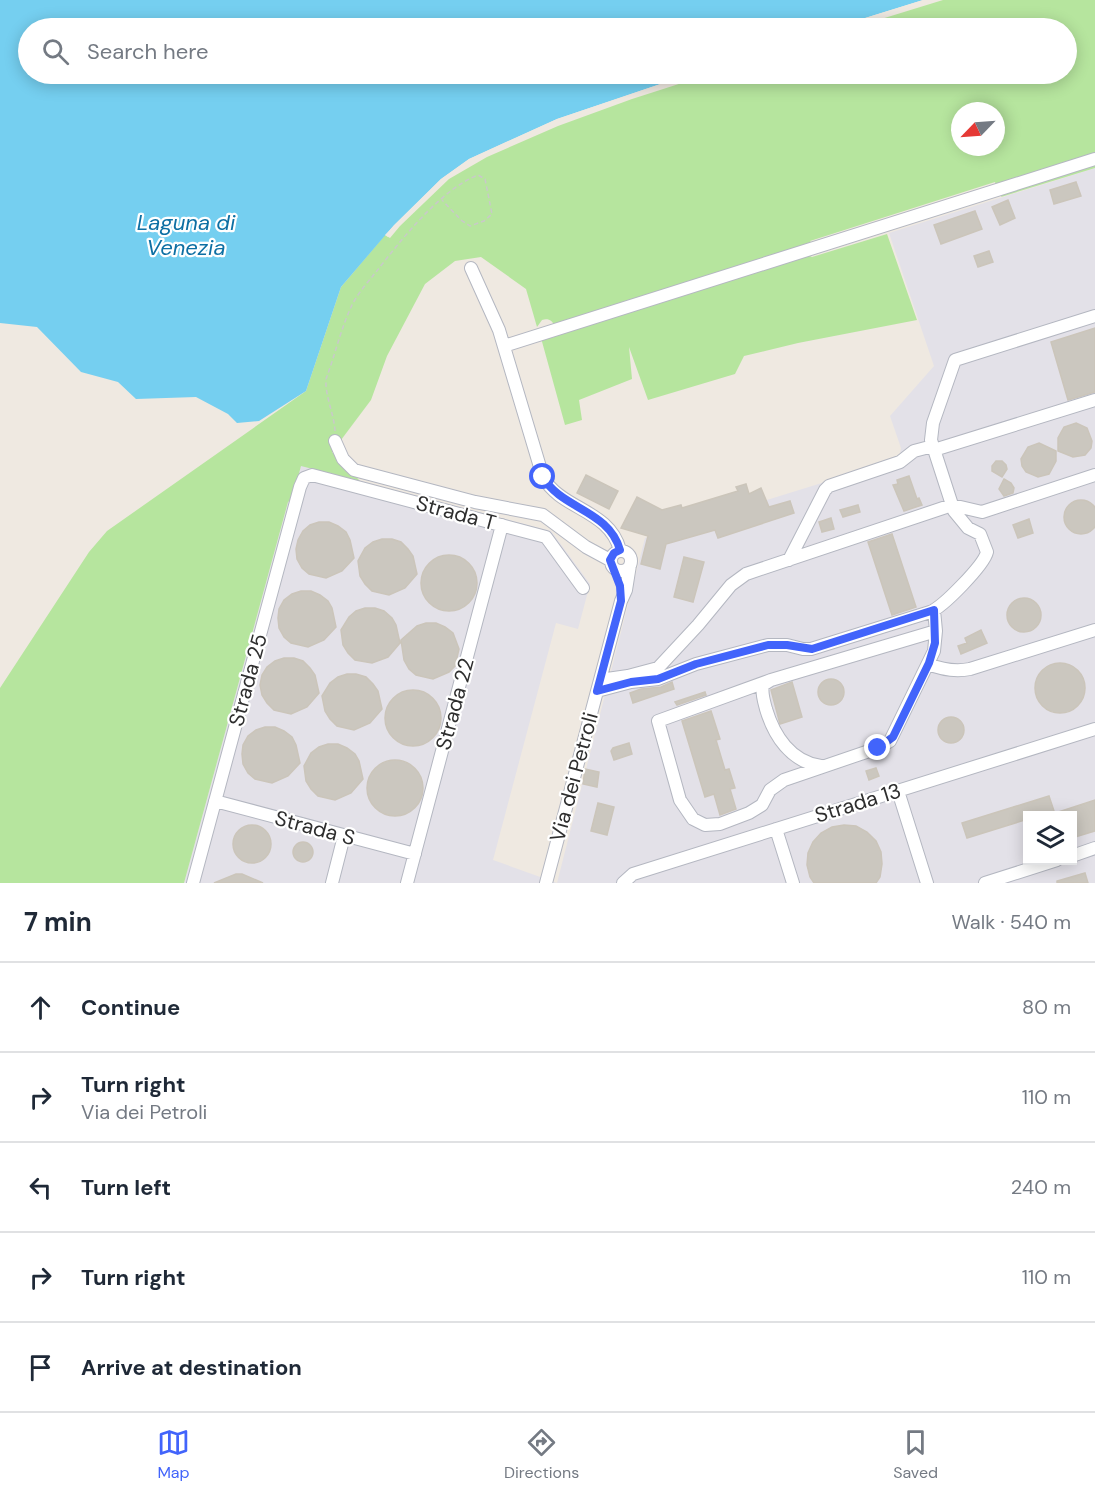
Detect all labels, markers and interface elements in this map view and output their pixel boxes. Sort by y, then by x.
search box [18,18,1077,84]
icon: search [39,35,72,68]
text: Search here [87,37,208,66]
north arrow [951,102,1005,156]
water label: Laguna di Venezia [137,208,236,262]
route start [529,463,555,489]
street label: Strada T [413,489,499,537]
street label: Strada 25 [222,631,274,729]
street label: Strada 22 [429,655,481,753]
street label: Via dei Petroli [543,709,605,845]
route end [864,734,890,760]
street label: Strada 13 [811,777,905,829]
street label: Strada S [272,804,358,852]
map controls [1023,811,1077,865]
button: layers [1023,811,1077,865]
text: 7 min [24,905,92,939]
text: Walk · 540 m [951,909,1071,935]
icon: ahead [24,991,57,1024]
text: Continue [81,993,180,1022]
text: 80 m [1022,994,1071,1020]
text: Turn right [81,1070,186,1099]
icon: right [24,1081,57,1114]
text: 110 m [1022,1084,1071,1110]
text: Via dei Petroli [81,1099,207,1125]
icon: left [24,1171,57,1204]
text: Turn left [81,1173,171,1202]
text: 240 m [1011,1174,1071,1200]
icon: right [24,1261,57,1294]
text: Turn right [81,1263,186,1292]
text: 110 m [1022,1264,1071,1290]
icon: arrive [24,1351,57,1384]
text: Arrive at destination [81,1353,302,1382]
tab: Map [157,1426,190,1483]
tab: Directions [504,1426,579,1483]
tab: Saved [893,1426,938,1483]

